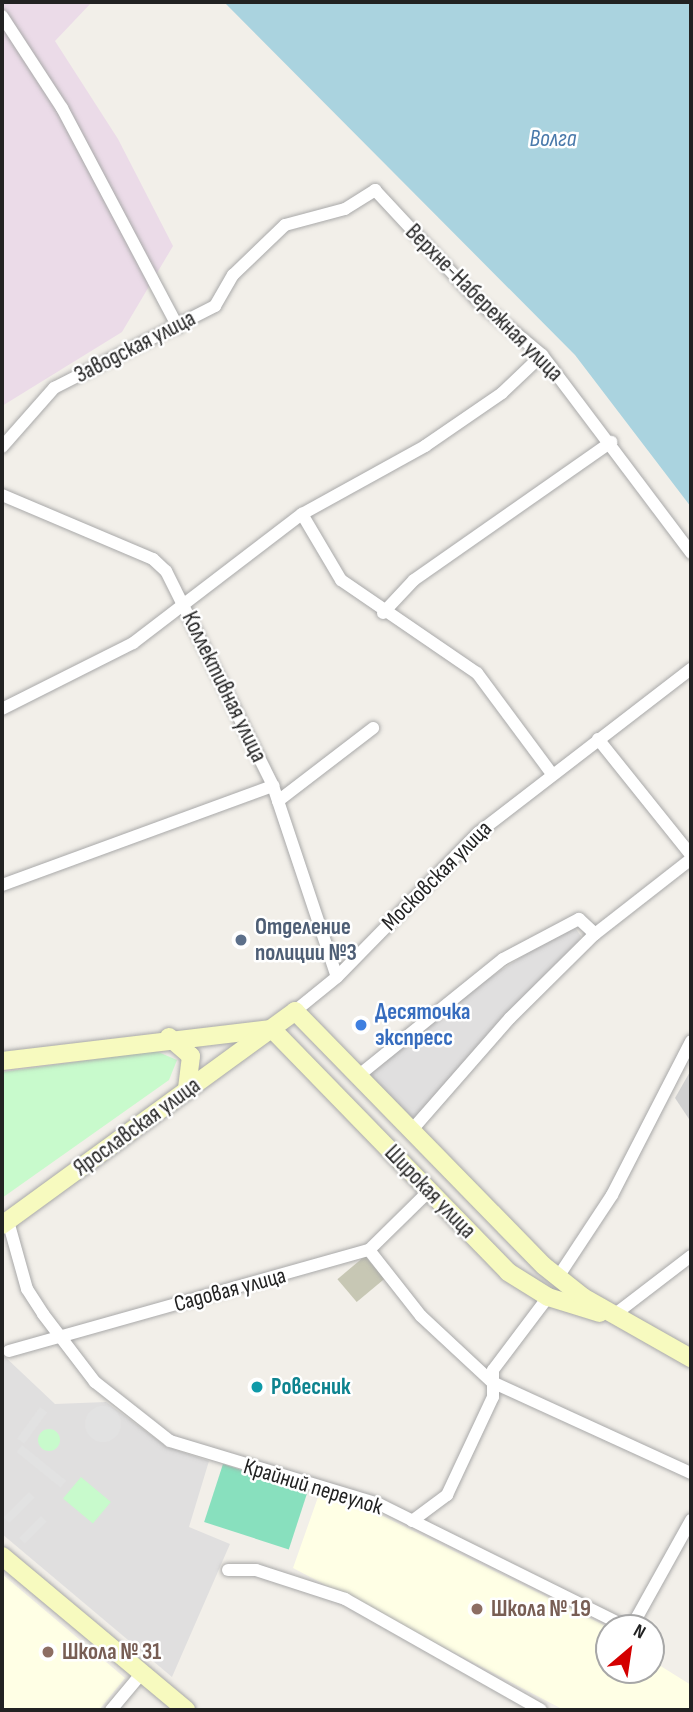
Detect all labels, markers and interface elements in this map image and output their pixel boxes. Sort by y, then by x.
water label: Волга [530,125,576,153]
street label: Верхне-Набережная улица [400,219,568,387]
street label: Заводская улица [70,305,200,389]
street label: Коллективная улица [176,607,272,767]
street label: Московская улица [376,815,498,937]
place label: Отделение полиции №3 [255,913,357,967]
marker: Отделение полиции №3 [233,932,249,948]
place label: Десяточка экспресс [375,998,470,1052]
marker: Десяточка экспресс [353,1017,369,1033]
street label: Ярославская улица [68,1072,206,1182]
street label: Широкая улица [379,1139,481,1245]
street label: Садовая улица [171,1262,289,1318]
place label: Ровесник [271,1373,351,1401]
marker: Ровесник [249,1379,265,1395]
street label: Крайний переулок [240,1453,386,1521]
place label: Школа № 19 [491,1595,591,1623]
marker: Школа № 19 [469,1601,485,1617]
north arrow [595,1614,665,1684]
text: N [629,1619,649,1644]
place label: Школа № 31 [62,1638,161,1666]
marker: Школа № 31 [40,1644,56,1660]

